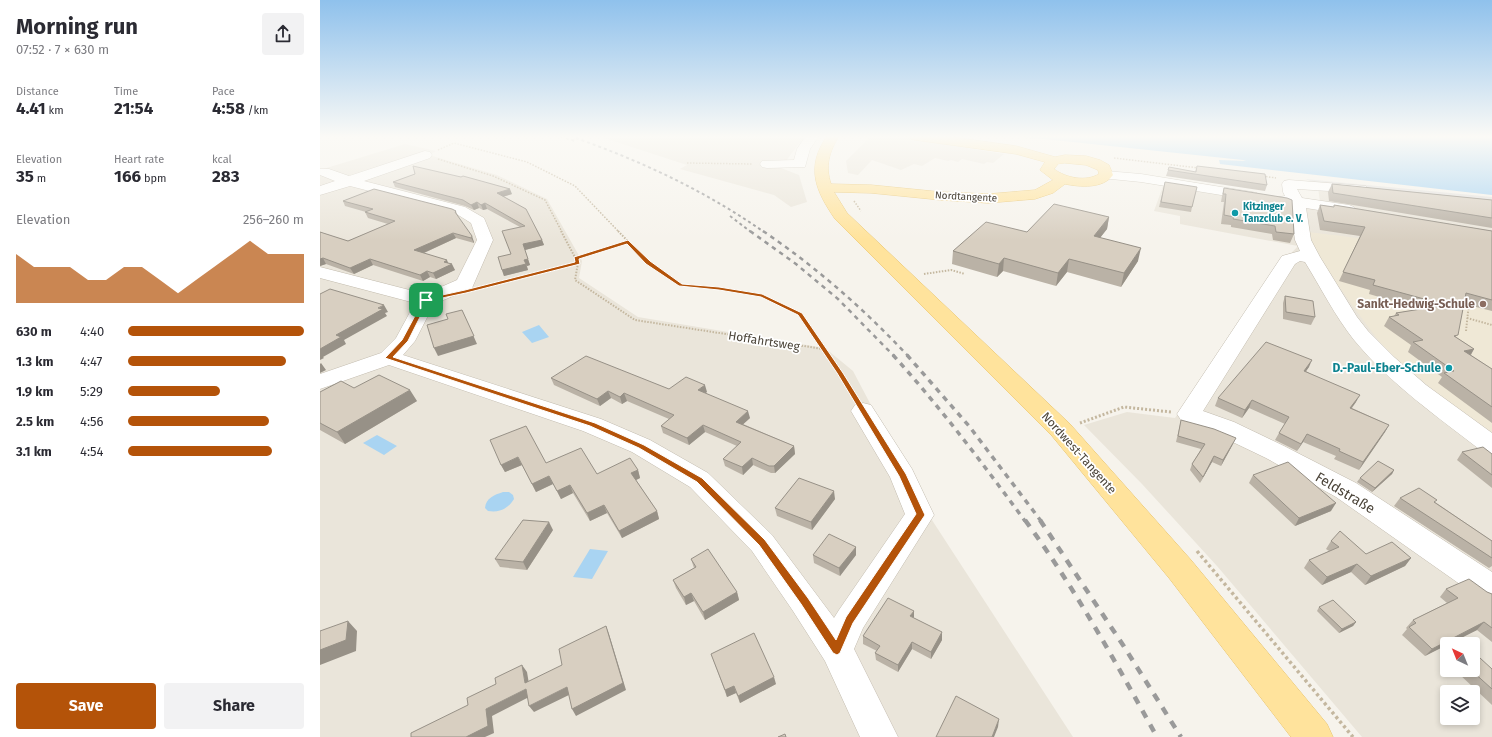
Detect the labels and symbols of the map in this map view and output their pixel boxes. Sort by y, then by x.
street label: Nordtangente [935,189,997,205]
place label: Kitzinger Tanzclub e. V. [1243,201,1304,225]
marker: Kitzinger Tanzclub e. V. [1230,208,1240,218]
pin [409,283,443,317]
place label: Sankt-Hedwig-Schule [1357,297,1475,311]
marker: Sankt-Hedwig-Schule [1478,299,1488,309]
street label: Hoffahrtsweg [727,328,802,354]
place label: D.-Paul-Eber-Schule [1332,361,1441,375]
marker: D.-Paul-Eber-Schule [1444,363,1454,373]
street label: Nordwest-Tangente [1039,409,1119,497]
street label: Feldstraße [1312,469,1378,517]
north arrow [1440,637,1480,677]

